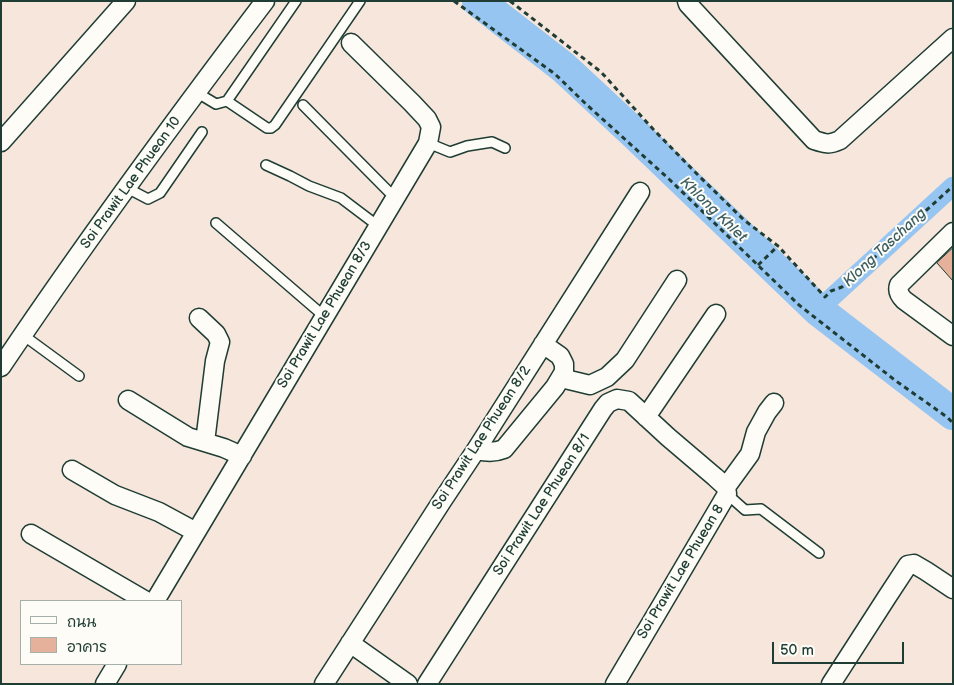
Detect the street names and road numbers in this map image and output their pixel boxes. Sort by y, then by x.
street label: Soi Prawit Lae Phuean 10 [77,114,185,252]
street label: Soi Prawit Lae Phuean 8/3 [274,238,376,392]
street label: Soi Prawit Lae Phuean 8/2 [429,363,535,513]
street label: Soi Prawit Lae Phuean 8/1 [490,431,594,579]
street label: Soi Prawit Lae Phuean 8 [634,502,728,642]

